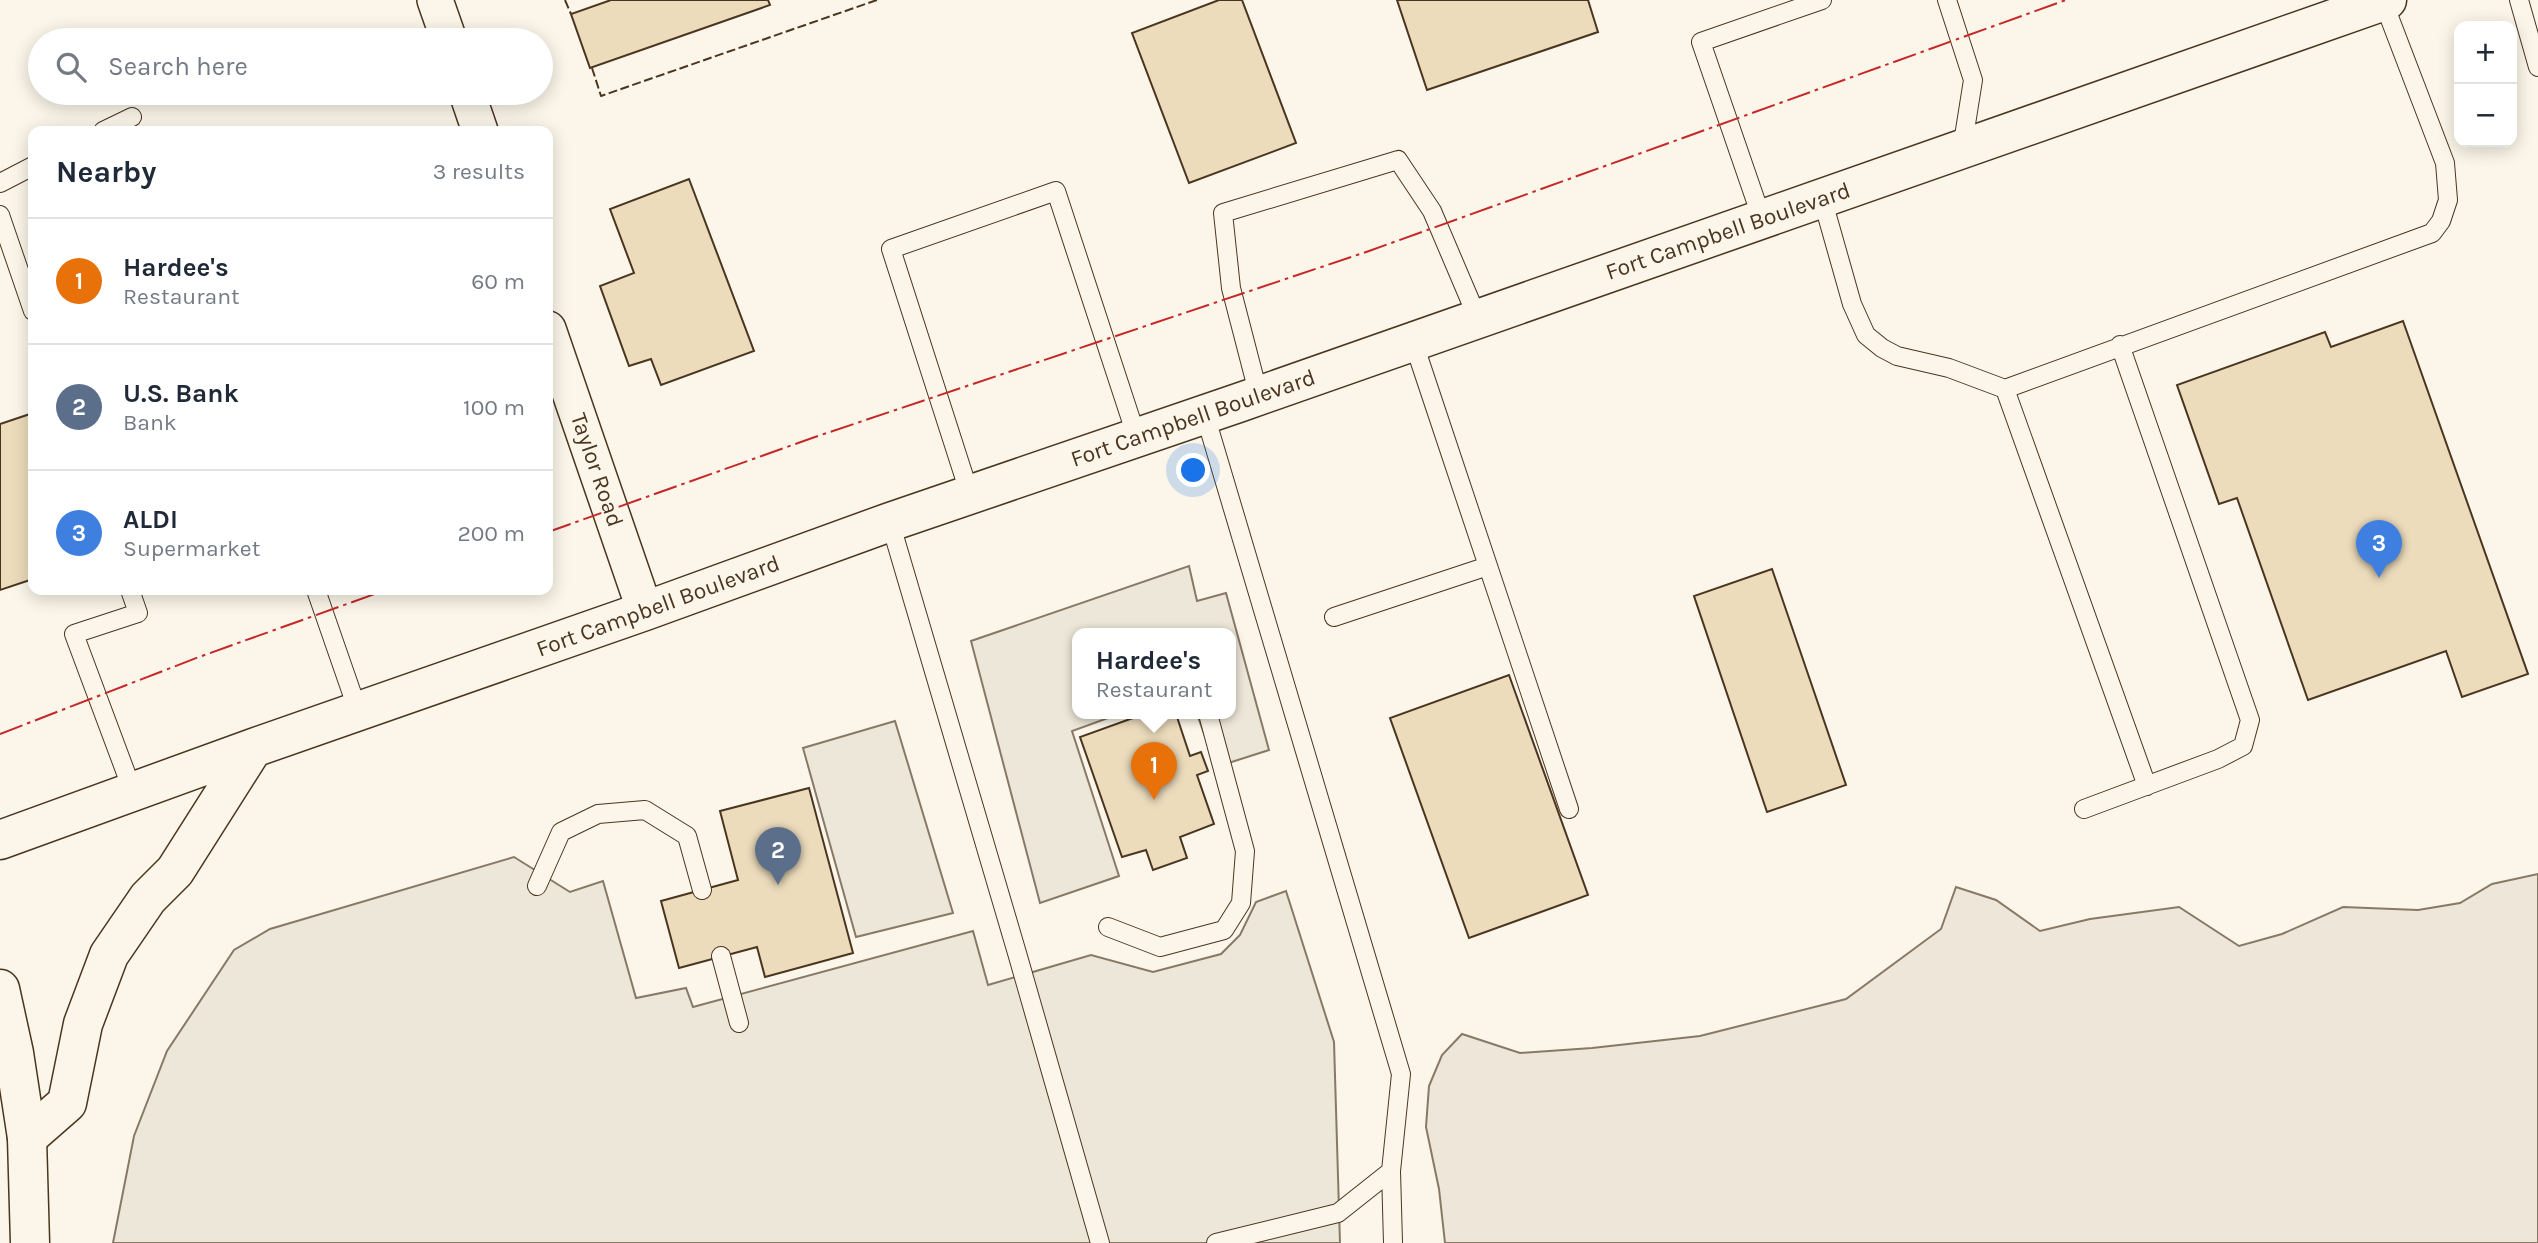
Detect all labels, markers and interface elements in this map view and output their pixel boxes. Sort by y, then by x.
map controls [2454,21,2517,147]
button: + [2454,21,2517,84]
search box [28,28,553,105]
icon: search [52,48,90,86]
text: Search here [108,51,248,82]
button: − [2454,84,2517,147]
text: Nearby [56,154,156,190]
text: 3 results [433,158,525,185]
street label: Fort Campbell Boulevard [1602,176,1854,286]
text: Hardee's [123,252,229,283]
text: 1 [75,268,83,295]
text: 60 m [471,268,525,295]
text: Restaurant [123,283,240,310]
street label: Fort Campbell Boulevard [1067,363,1319,473]
text: U.S. Bank [123,378,239,409]
text: 2 [72,394,86,421]
text: 100 m [463,394,525,421]
text: Bank [123,409,177,436]
street label: Taylor Road [565,410,629,530]
your location [1176,453,1210,487]
text: ALDI [123,504,178,535]
text: 3 [72,520,86,547]
text: 200 m [457,520,525,547]
pin: 3 [2356,520,2402,578]
text: Supermarket [123,535,260,562]
street label: Fort Campbell Boulevard [533,549,783,663]
popup [1072,628,1236,719]
text: Hardee's [1096,645,1201,676]
text: Restaurant [1096,676,1212,703]
pin: 1 [1131,742,1177,800]
pin: 2 [755,827,801,885]

